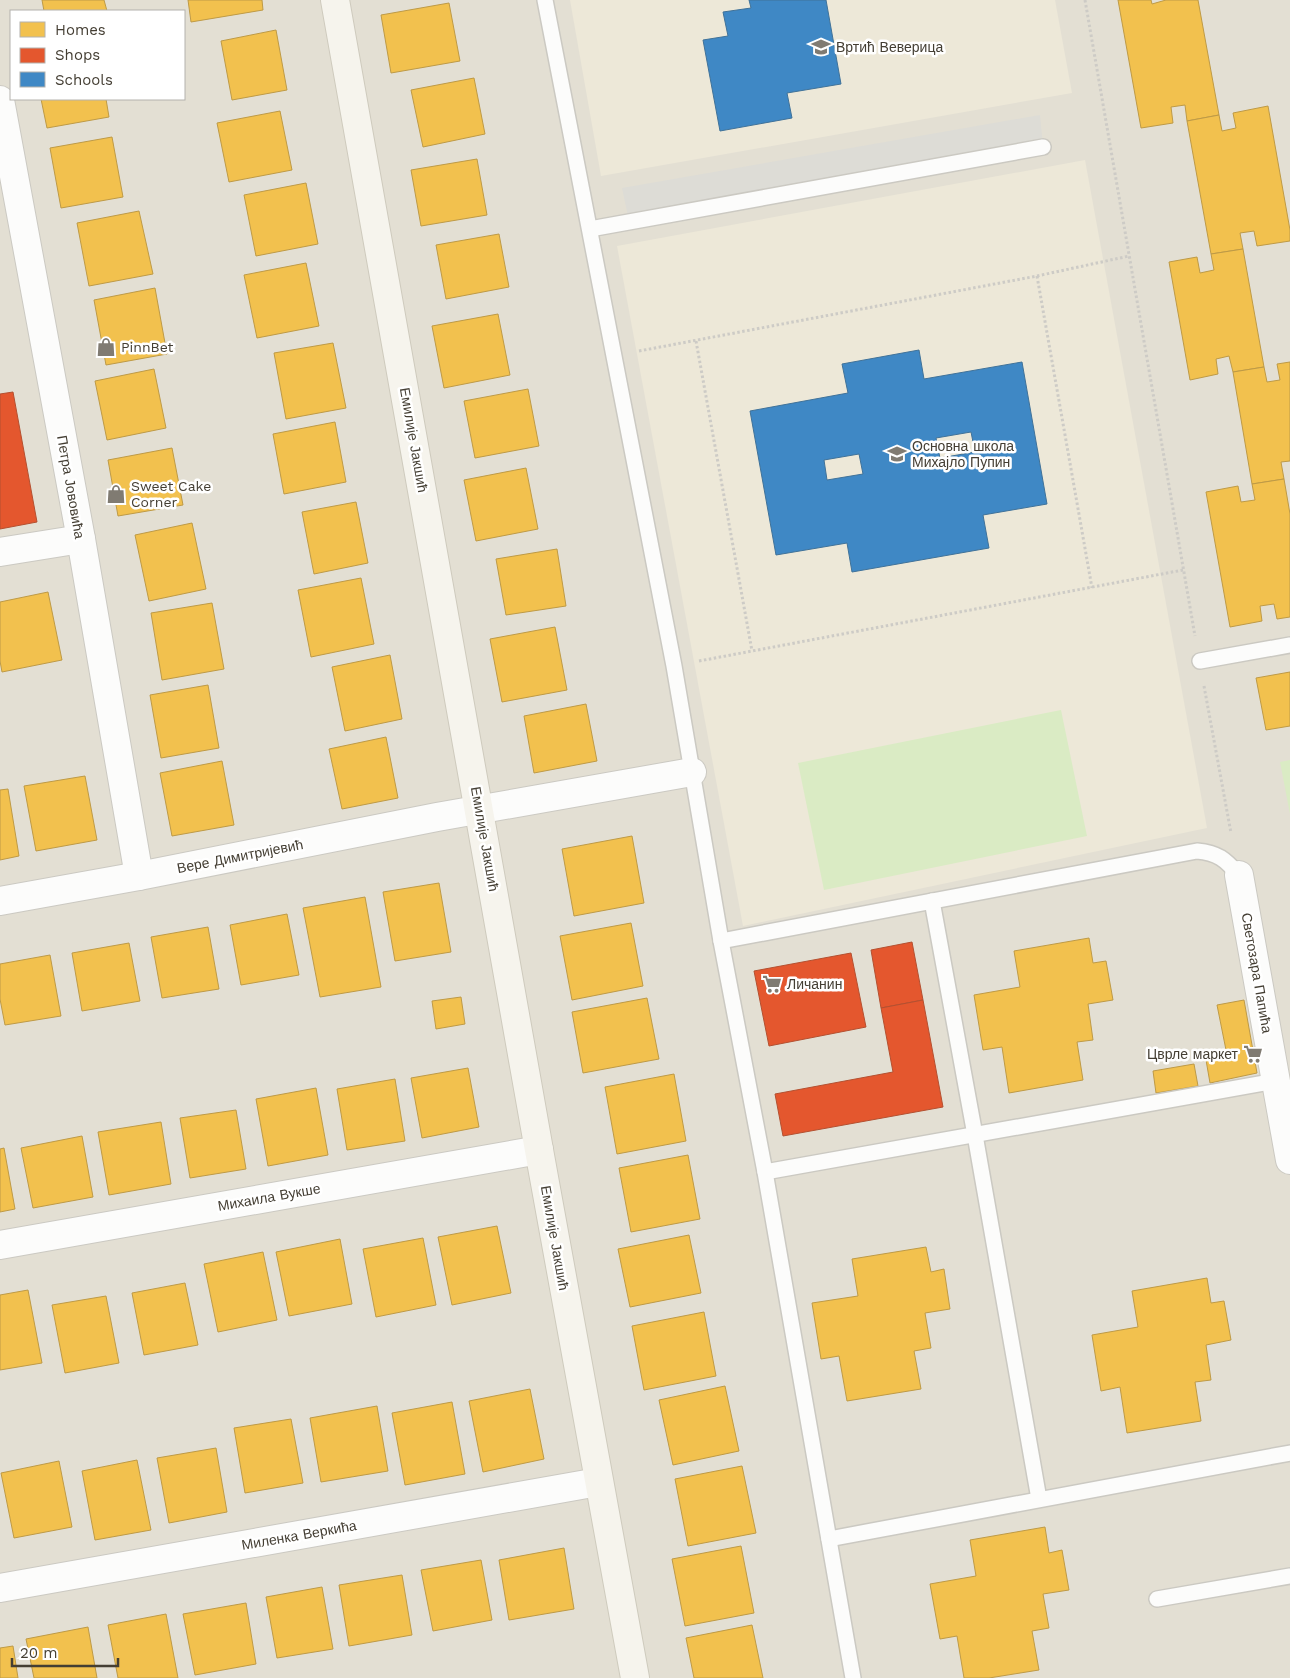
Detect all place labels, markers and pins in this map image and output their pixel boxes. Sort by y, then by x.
school or university icon: Вртић Веверица [810,36,832,58]
place label: Вртић Веверица [836,39,943,55]
shop icon: PinnBet [95,336,117,358]
place label: PinnBet [121,339,174,355]
place label: Основна школа Михајло Пупин [912,438,1014,470]
school or university icon: Основна школа Михајло Пупин [886,443,908,465]
place label: Sweet Cake Corner [131,478,211,510]
shop icon: Sweet Cake Corner [105,483,127,505]
supermarket icon: Личанин [761,973,783,995]
place label: Личанин [787,976,842,992]
supermarket icon: Цврле маркет [1242,1043,1264,1065]
place label: Цврле маркет [1147,1046,1239,1062]

